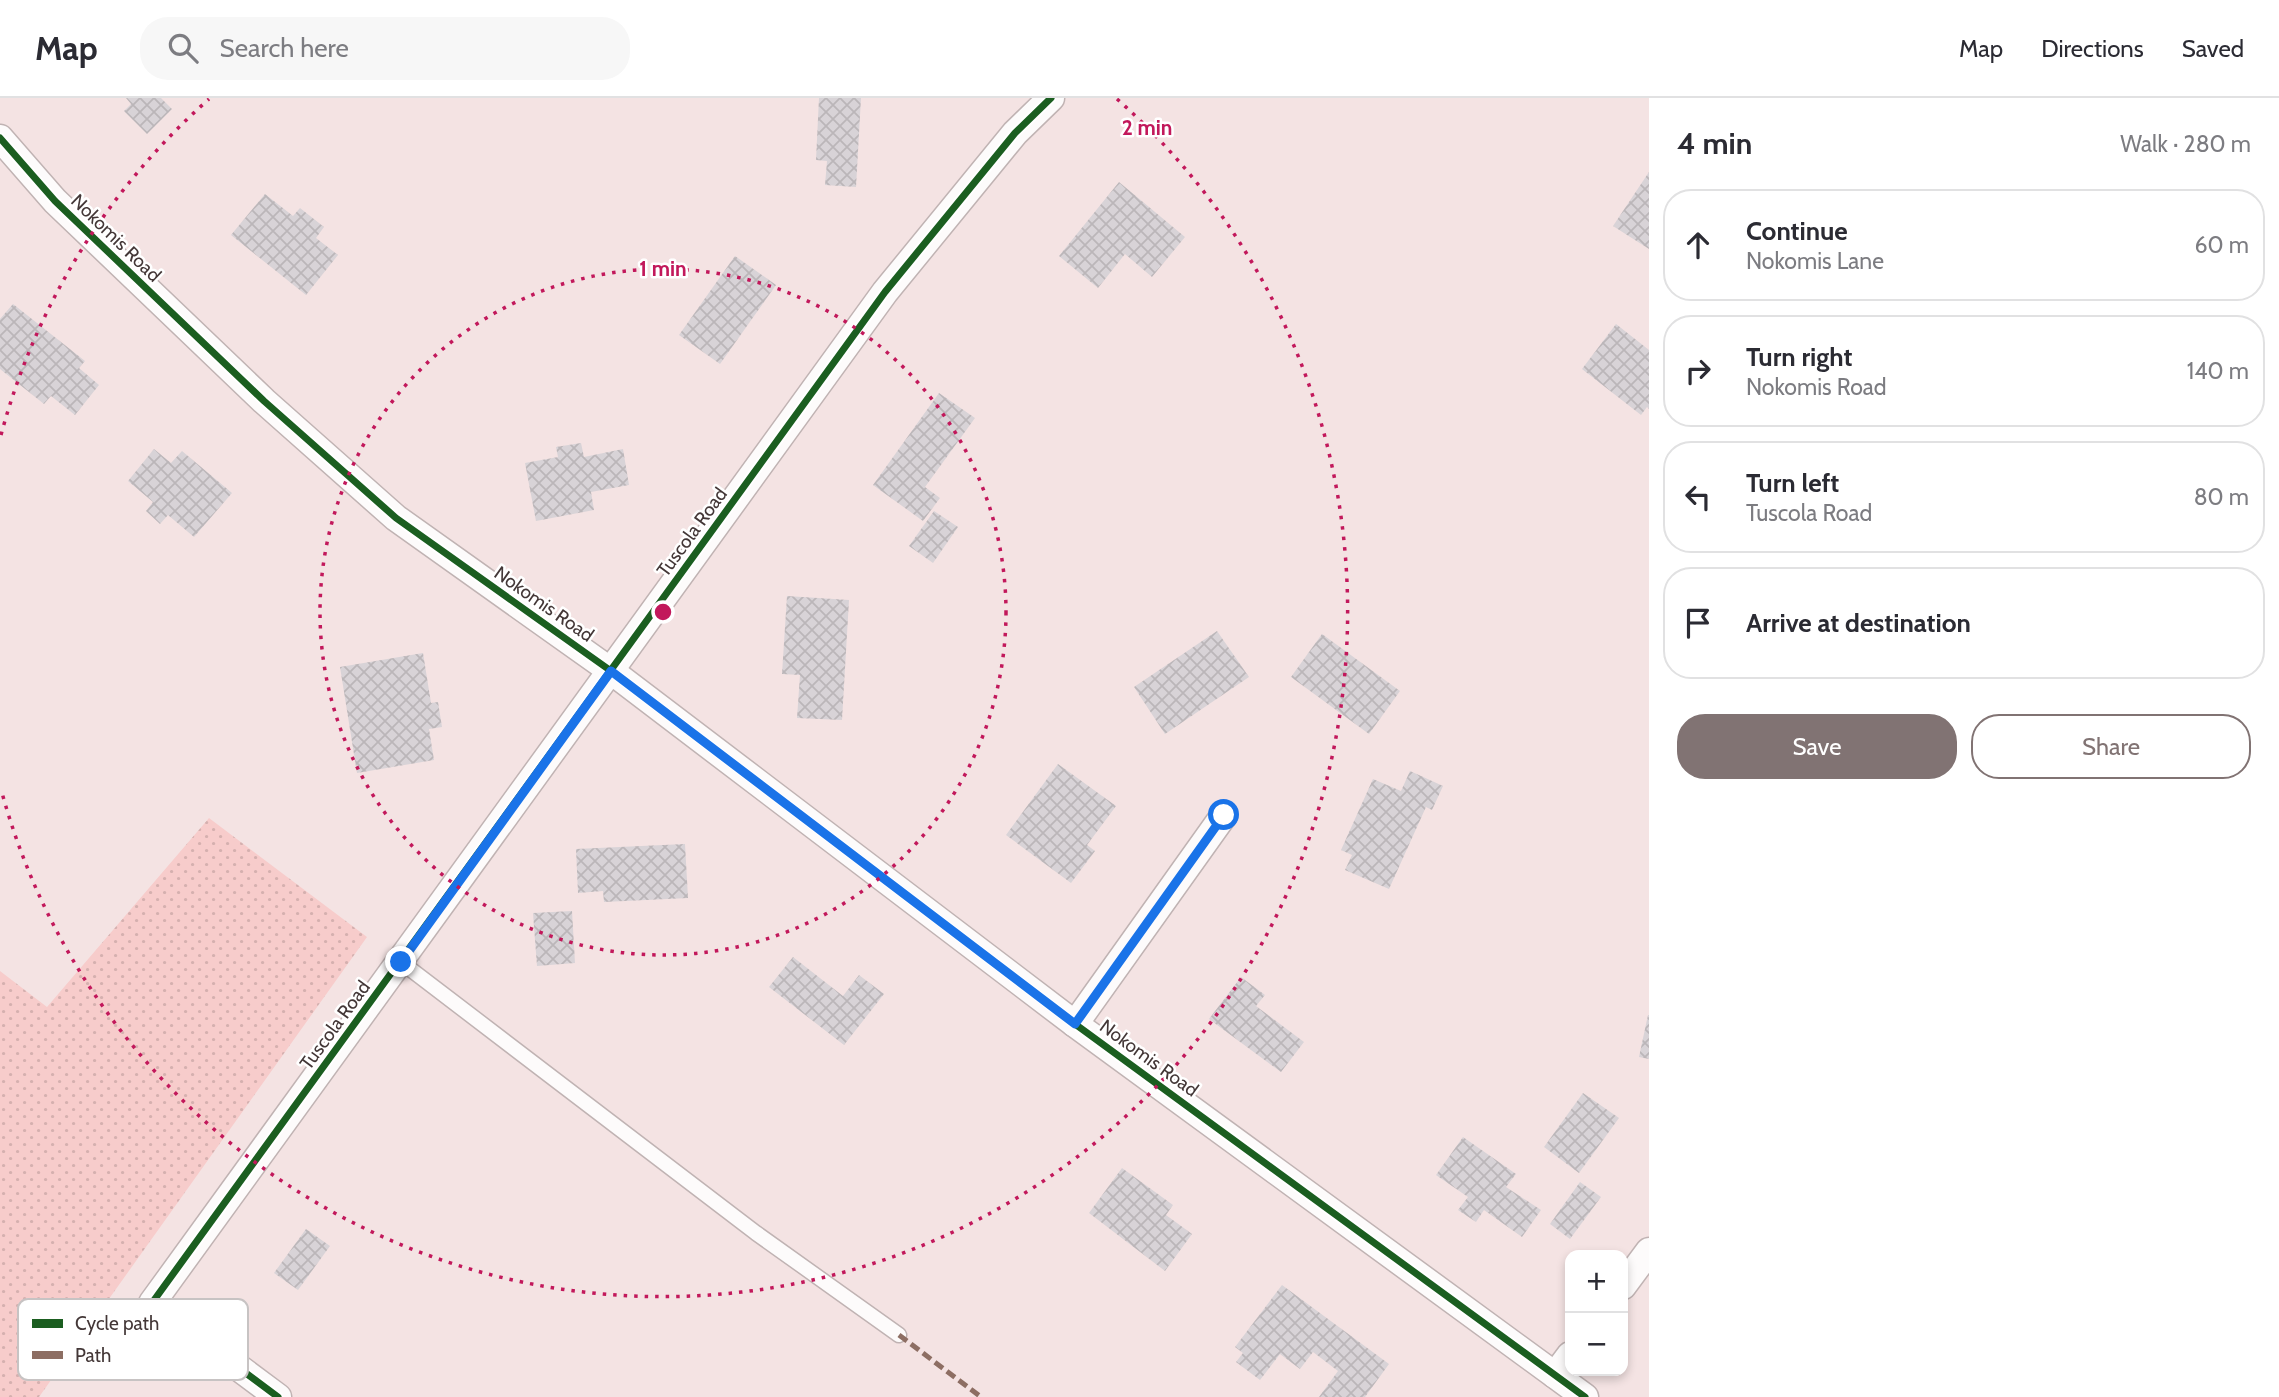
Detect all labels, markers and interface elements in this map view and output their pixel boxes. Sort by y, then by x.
search box [140,17,630,80]
text: Map [35,28,98,68]
icon: search [164,29,202,67]
text: Search here [220,32,349,64]
text: Map [1959,34,2003,63]
text: Directions [2041,34,2144,63]
text: Saved [2182,34,2244,63]
text: 2 min [1122,115,1172,140]
text: 4 min [1677,125,1752,162]
text: Walk · 280 m [2120,130,2251,158]
street label: Nokomis Road [66,189,166,287]
text: Continue [1746,215,1848,247]
icon: ahead [1679,226,1717,264]
text: 60 m [2195,231,2249,259]
text: Nokomis Lane [1746,247,1884,275]
text: 1 min [639,256,687,281]
text: Turn right [1746,341,1852,373]
icon: right [1679,352,1717,390]
text: 140 m [2187,357,2249,385]
text: Nokomis Road [1746,373,1887,401]
text: Turn left [1746,467,1839,499]
icon: left [1679,478,1717,516]
street label: Tuscola Road [652,483,732,581]
text: 80 m [2194,483,2249,511]
text: Tuscola Road [1746,499,1872,527]
street label: Nokomis Road [490,561,598,647]
centre of rings [651,600,675,624]
icon: arrive [1679,604,1717,642]
text: Arrive at destination [1746,607,1971,639]
button: Save [1677,714,1957,779]
button: Share [1971,714,2251,779]
route start [1208,799,1239,830]
route end [385,946,416,977]
street label: Tuscola Road [295,976,375,1074]
street label: Nokomis Road [1095,1015,1203,1101]
map controls [1565,1250,1628,1376]
button: + [1565,1250,1628,1313]
legend [18,1299,248,1380]
text: Cycle path [75,1312,159,1335]
button: − [1565,1313,1628,1376]
text: Path [75,1344,111,1367]

